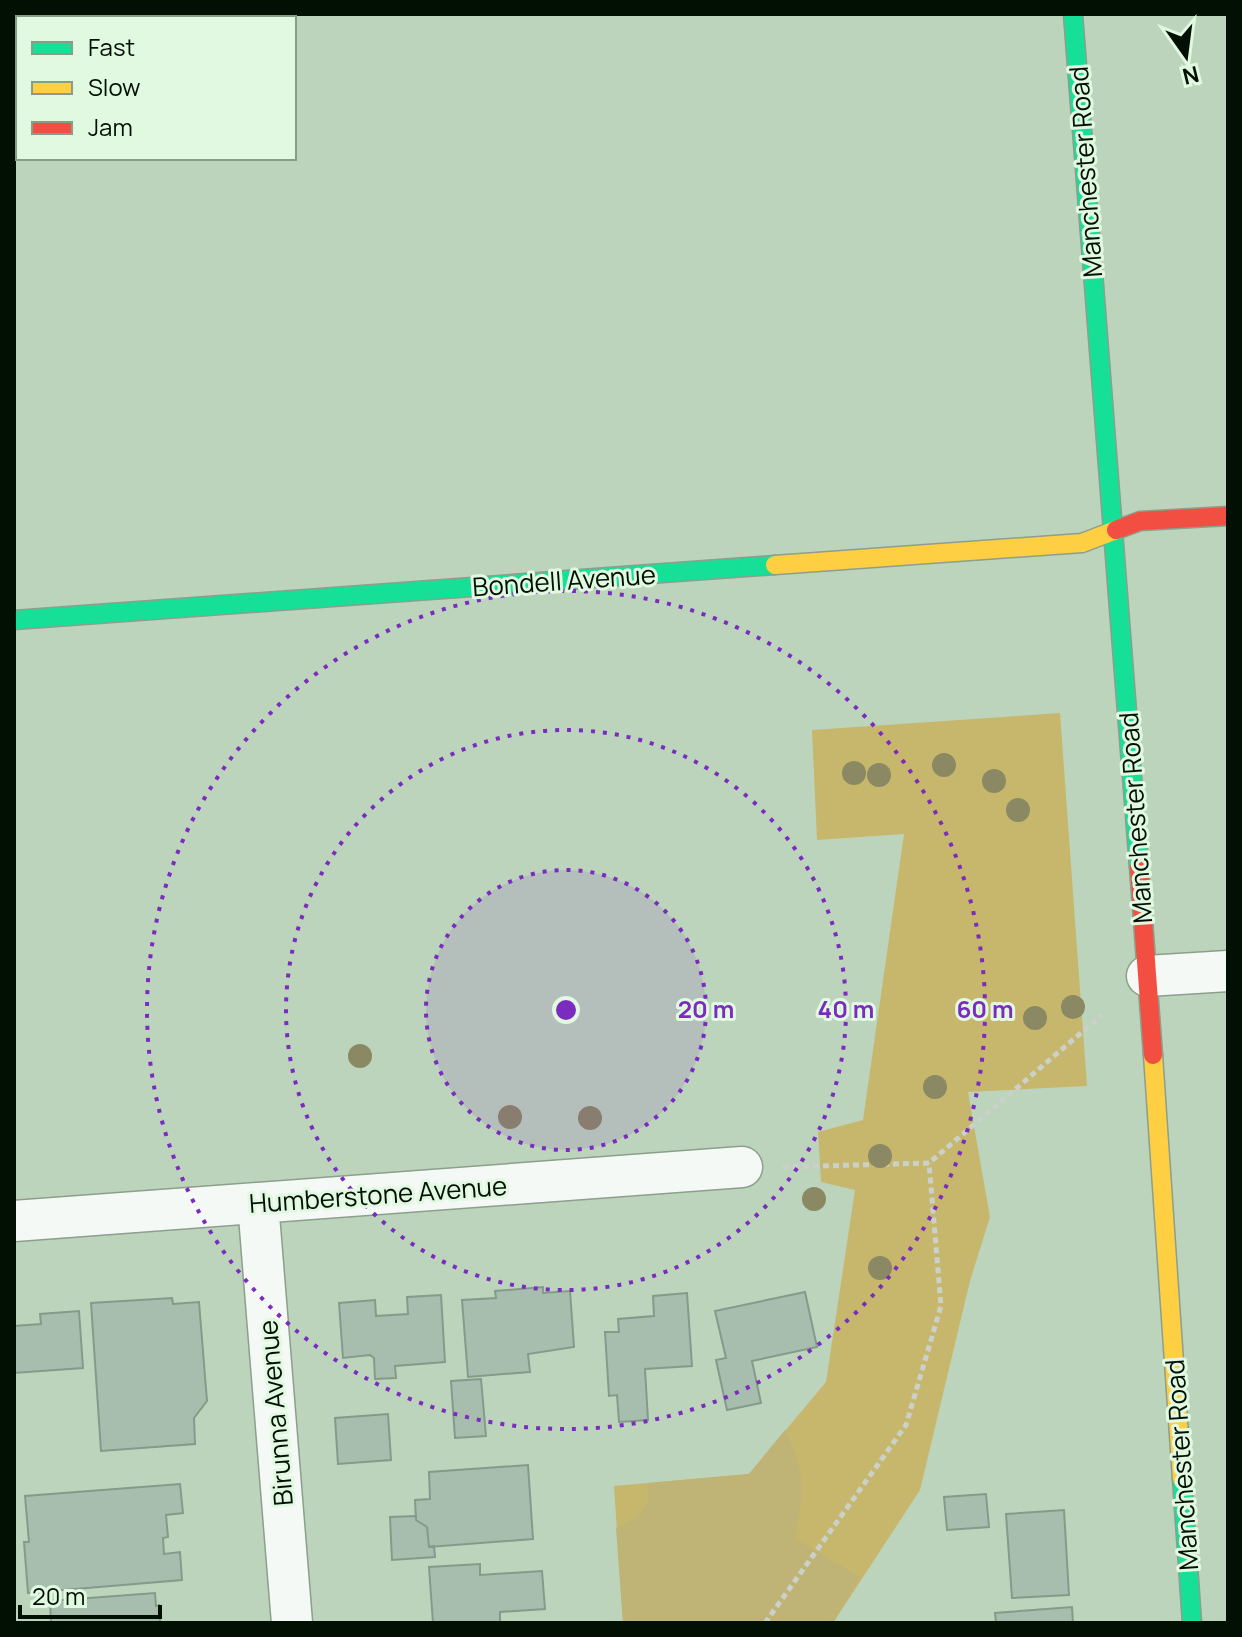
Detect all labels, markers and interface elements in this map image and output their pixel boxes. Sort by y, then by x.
legend [16,16,296,160]
north arrow [1146,16,1226,96]
text: Fast [88,30,135,63]
text: N [1180,59,1202,92]
street label: Manchester Road [1060,65,1110,279]
text: Slow [88,70,141,103]
text: Jam [88,110,133,143]
street label: Bondell Avenue [471,556,657,604]
street label: Manchester Road [1110,711,1160,925]
text: 20 m [678,992,734,1025]
text: 40 m [818,992,874,1025]
text: 60 m [956,992,1014,1025]
centre of rings [552,996,580,1024]
street label: Humberstone Avenue [248,1167,508,1221]
street label: Birunna Avenue [249,1319,301,1507]
street label: Manchester Road [1156,1358,1206,1572]
scale bar [20,1569,160,1619]
text: 20 m [32,1579,85,1612]

